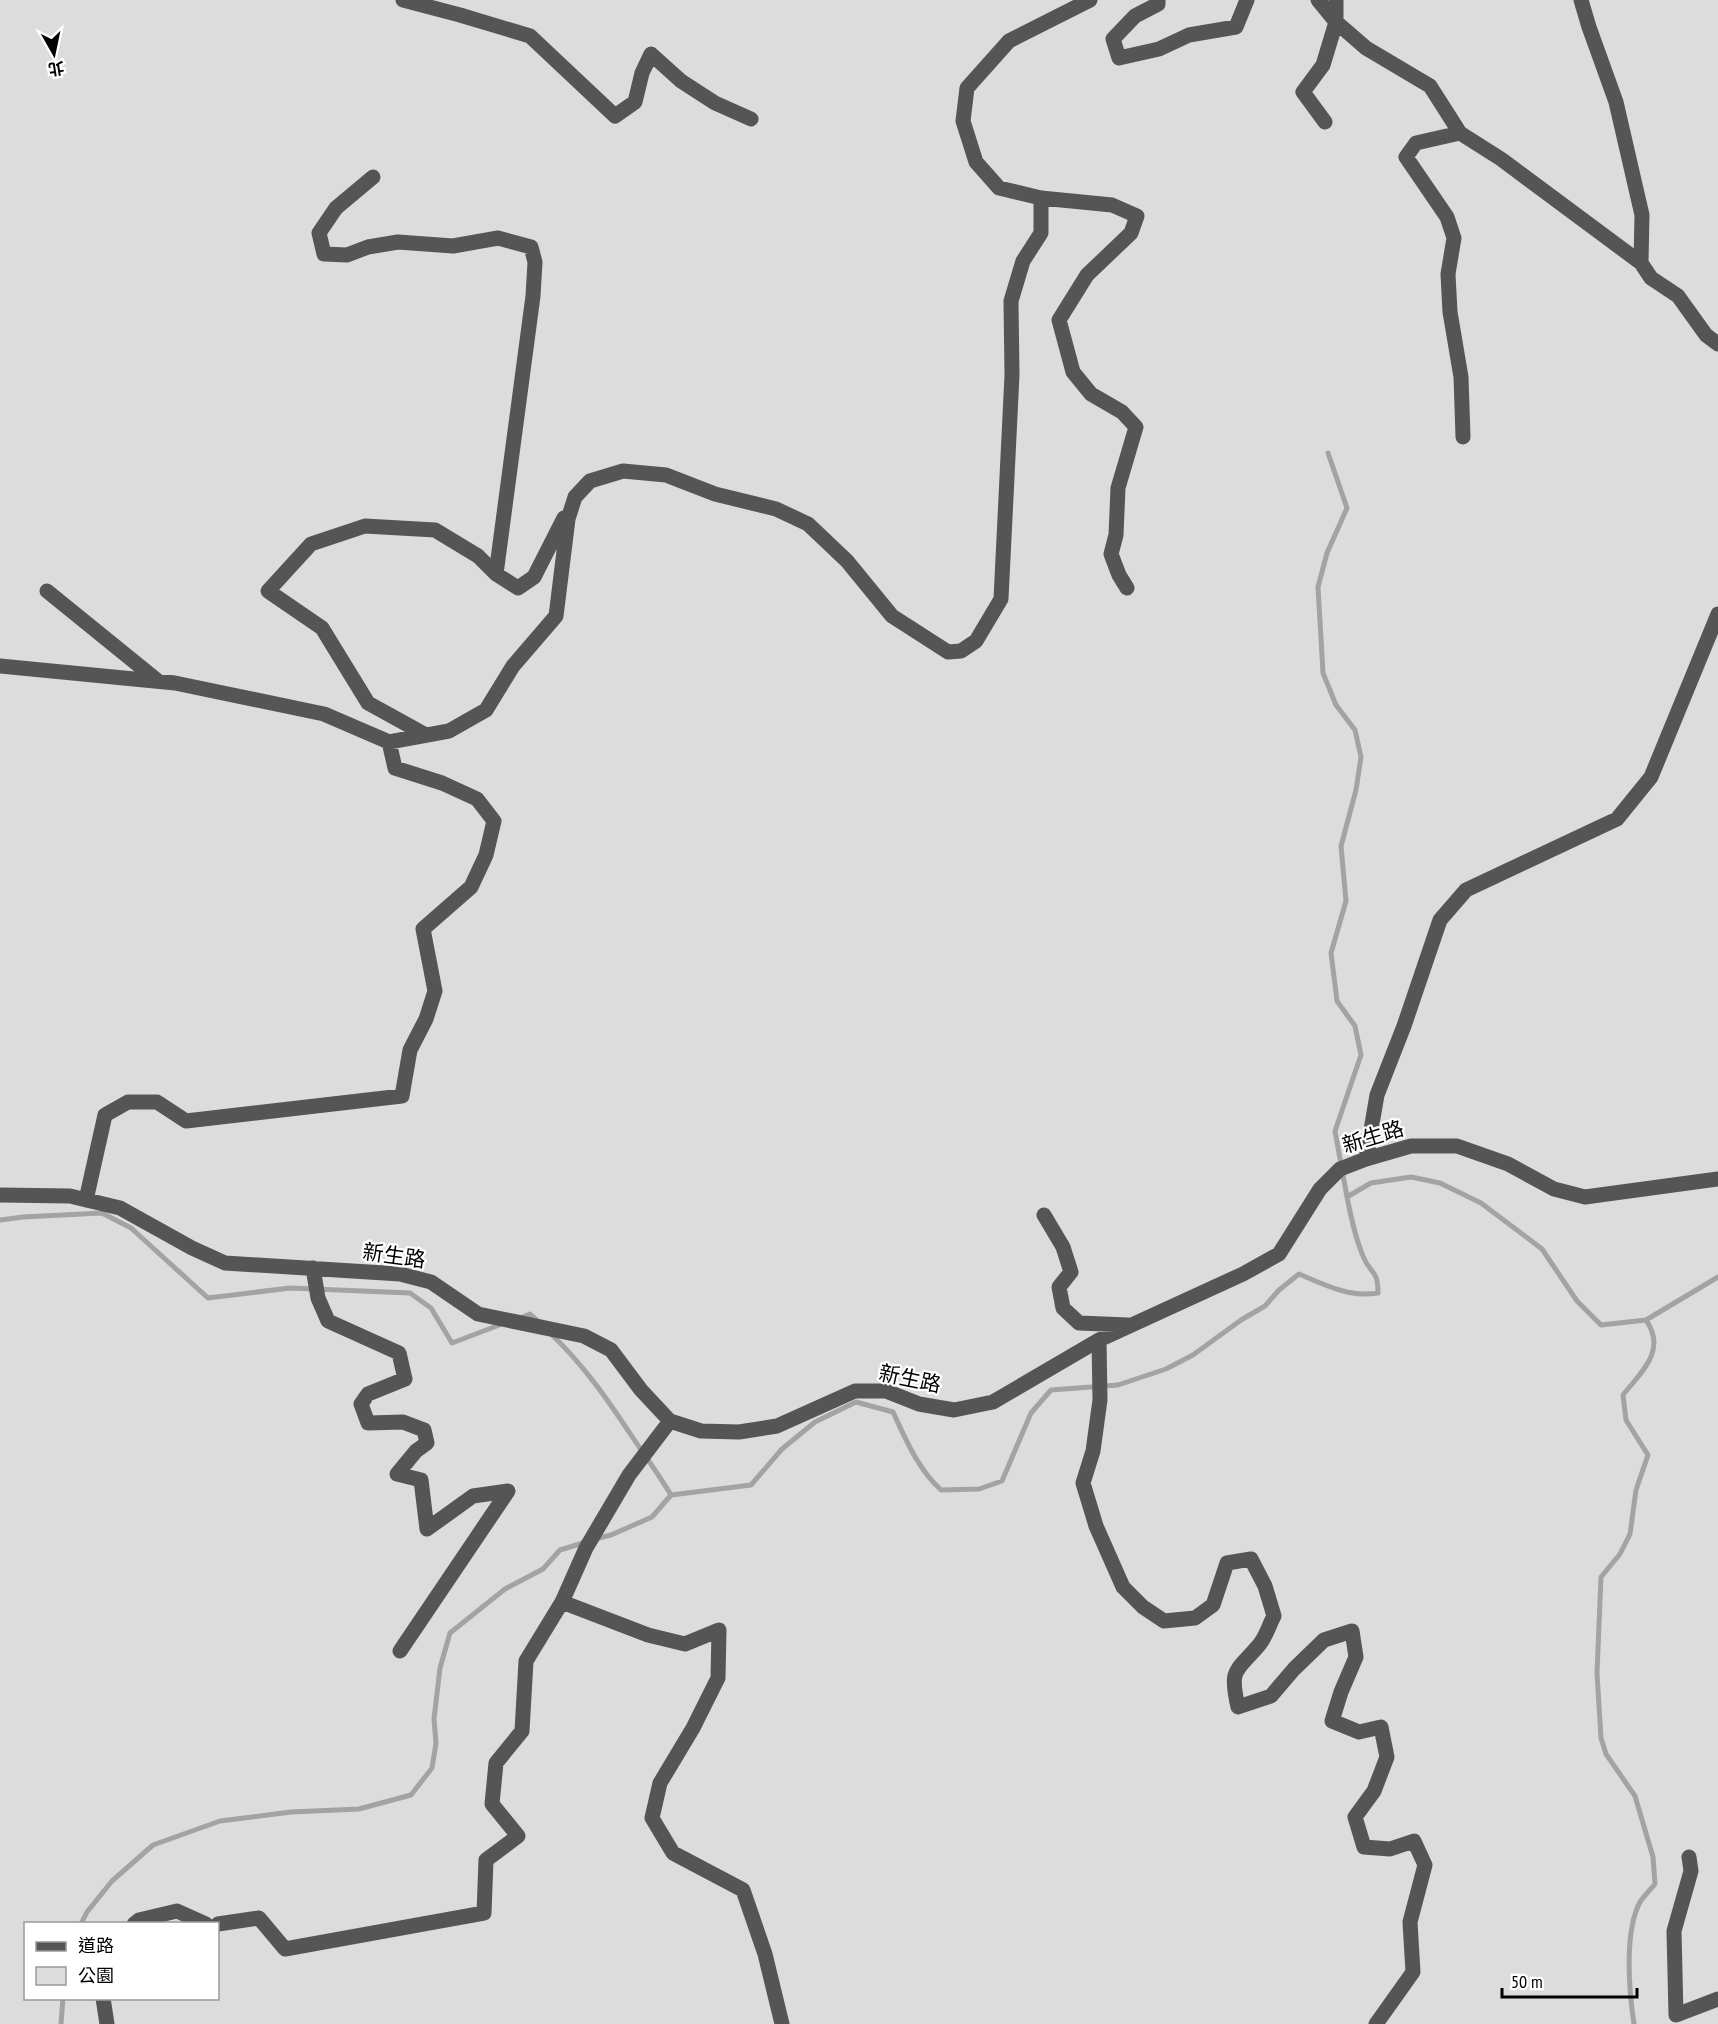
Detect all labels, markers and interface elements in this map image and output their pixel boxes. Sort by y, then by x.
north arrow [24,24,84,84]
text: 北 [47,58,66,80]
street label: 新生路 [1339,1114,1407,1159]
street label: 新生路 [361,1238,427,1273]
street label: 新生路 [876,1359,944,1398]
legend [24,1922,219,2000]
text: 道路 [78,1934,114,1957]
scale bar [1502,1961,1637,1999]
text: 公園 [78,1964,114,1987]
text: 50 m [1511,1970,1543,1993]

